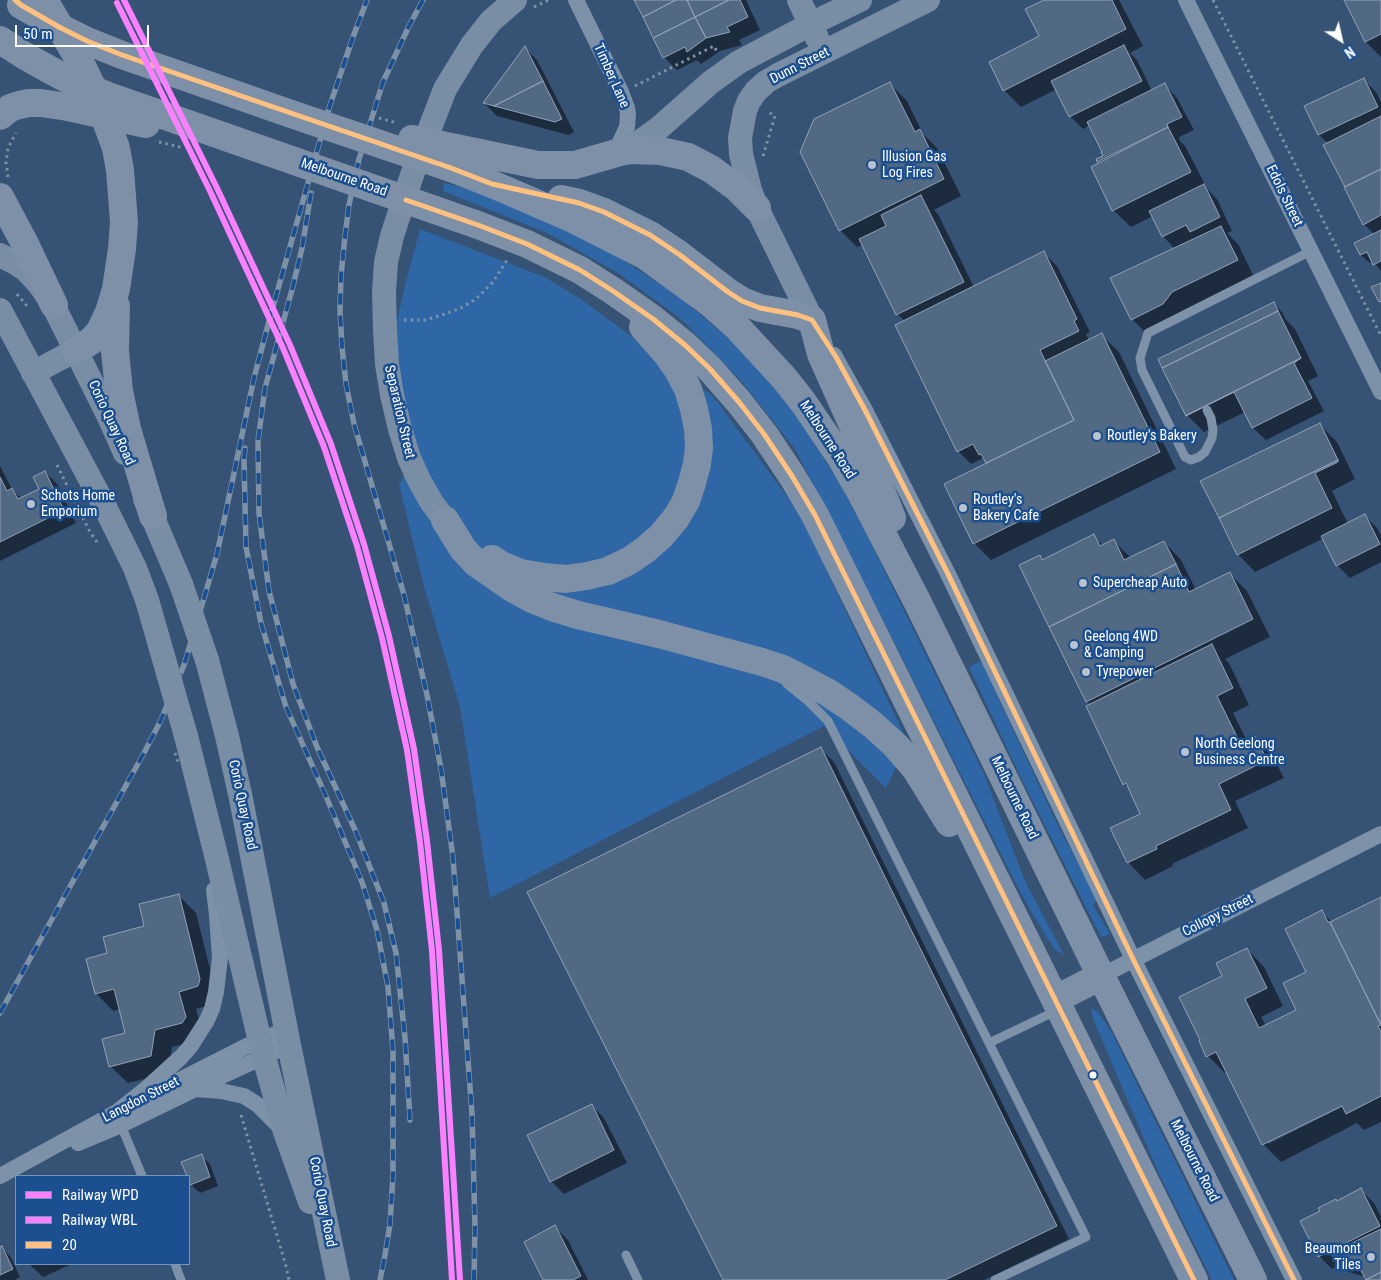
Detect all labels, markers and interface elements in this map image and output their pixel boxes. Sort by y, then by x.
scale bar [18,15,151,47]
north arrow [1316,15,1366,65]
text: 50 m [23,25,53,43]
street label: Timber Lane [589,41,633,111]
text: N [1342,43,1358,61]
street label: Dunn Street [768,44,832,88]
place label: Illusion Gas Log Fires [882,149,947,182]
street label: Melbourne Road [299,155,389,201]
marker: Illusion Gas Log Fires [866,159,878,171]
street label: Edols Street [1262,162,1306,230]
street label: Separation Street [380,364,418,460]
street label: Corio Quay Road [84,378,138,468]
street label: Melbourne Road [795,398,859,482]
place label: Routley's Bakery [1107,428,1197,444]
marker: Routley's Bakery [1091,430,1103,442]
place label: Schots Home Emporium [41,488,115,520]
place label: Routley's Bakery Cafe [973,492,1039,524]
marker: Schots Home Emporium [25,498,37,510]
marker: Routley's Bakery Cafe [957,502,969,514]
place label: Supercheap Auto [1093,575,1187,591]
marker: Supercheap Auto [1077,577,1089,589]
place label: Geelong 4WD & Camping [1084,629,1158,662]
marker: Geelong 4WD & Camping [1068,639,1080,651]
place label: Tyrepower [1096,664,1153,680]
marker: Tyrepower [1080,666,1092,678]
place label: North Geelong Business Centre [1195,736,1284,769]
marker: North Geelong Business Centre [1179,746,1191,758]
street label: Melbourne Road [987,754,1041,842]
street label: Corio Quay Road [224,758,260,852]
street label: Collopy Street [1180,891,1256,941]
unlabelled marker [1088,1070,1098,1080]
street label: Langdon Street [100,1073,182,1127]
street label: Melbourne Road [1166,1117,1222,1205]
street label: Corio Quay Road [305,1155,339,1249]
legend [15,1175,190,1265]
text: Railway WPD [62,1186,139,1204]
text: Railway WBL [62,1211,137,1229]
text: 20 [62,1236,77,1254]
place label: Beaumont Tiles [1305,1241,1361,1274]
marker: Beaumont Tiles [1365,1251,1377,1263]

